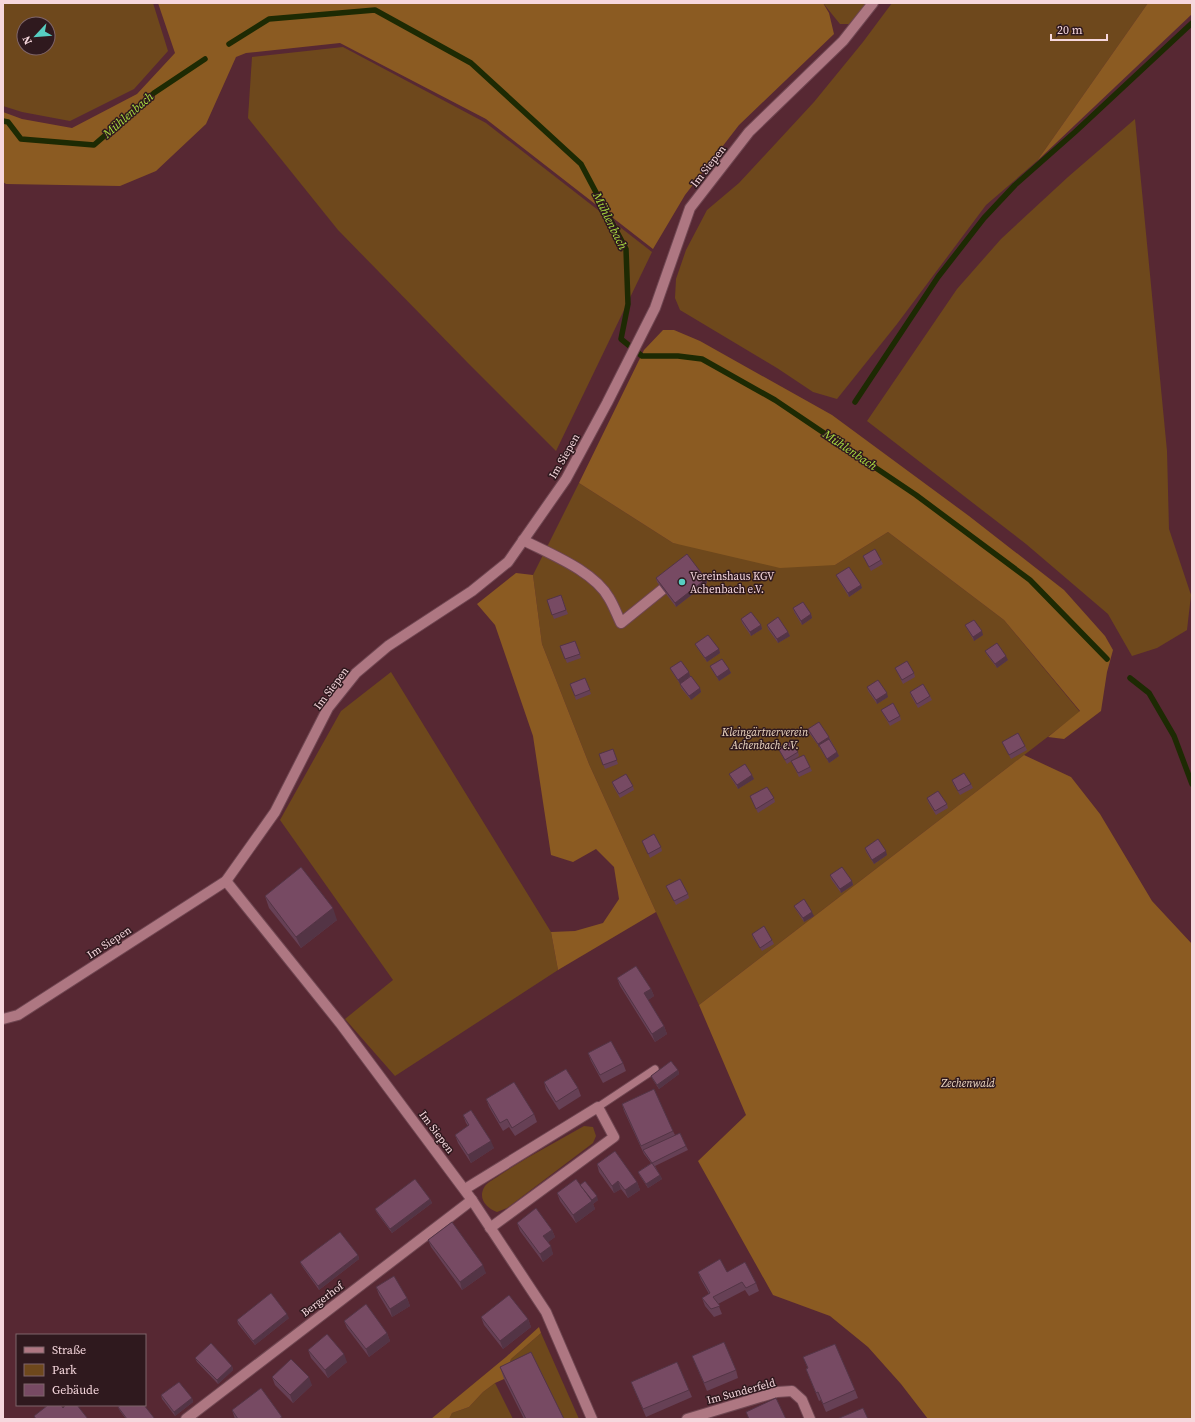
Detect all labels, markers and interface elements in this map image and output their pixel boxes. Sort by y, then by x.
north arrow [16,16,56,56]
scale bar [1051,16,1107,42]
text: 20 m [1057,22,1083,38]
text: N [19,33,36,47]
water label: Mühlenbach [99,88,157,142]
street label: Im Siepen [687,142,730,190]
water label: Mühlenbach [589,189,631,253]
water label: Mühlenbach [819,425,881,474]
street label: Im Siepen [546,431,584,482]
place label: Vereinshaus KGV Achenbach e.V. [690,569,775,597]
marker: Vereinshaus KGV Achenbach e.V. [677,577,687,587]
street label: Im Siepen [310,664,353,713]
park label: Kleingärtnerverein Achenbach e.V. [721,725,809,753]
street label: Im Siepen [84,922,134,962]
park label: Zechenwald [940,1076,995,1091]
street label: Im Siepen [416,1108,458,1157]
street label: Bergerhof [298,1278,347,1320]
legend [16,1334,146,1406]
text: Straße [52,1342,86,1358]
text: Park [52,1362,77,1378]
street label: Im Sunderfeld [705,1375,778,1408]
text: Gebäude [52,1382,99,1398]

